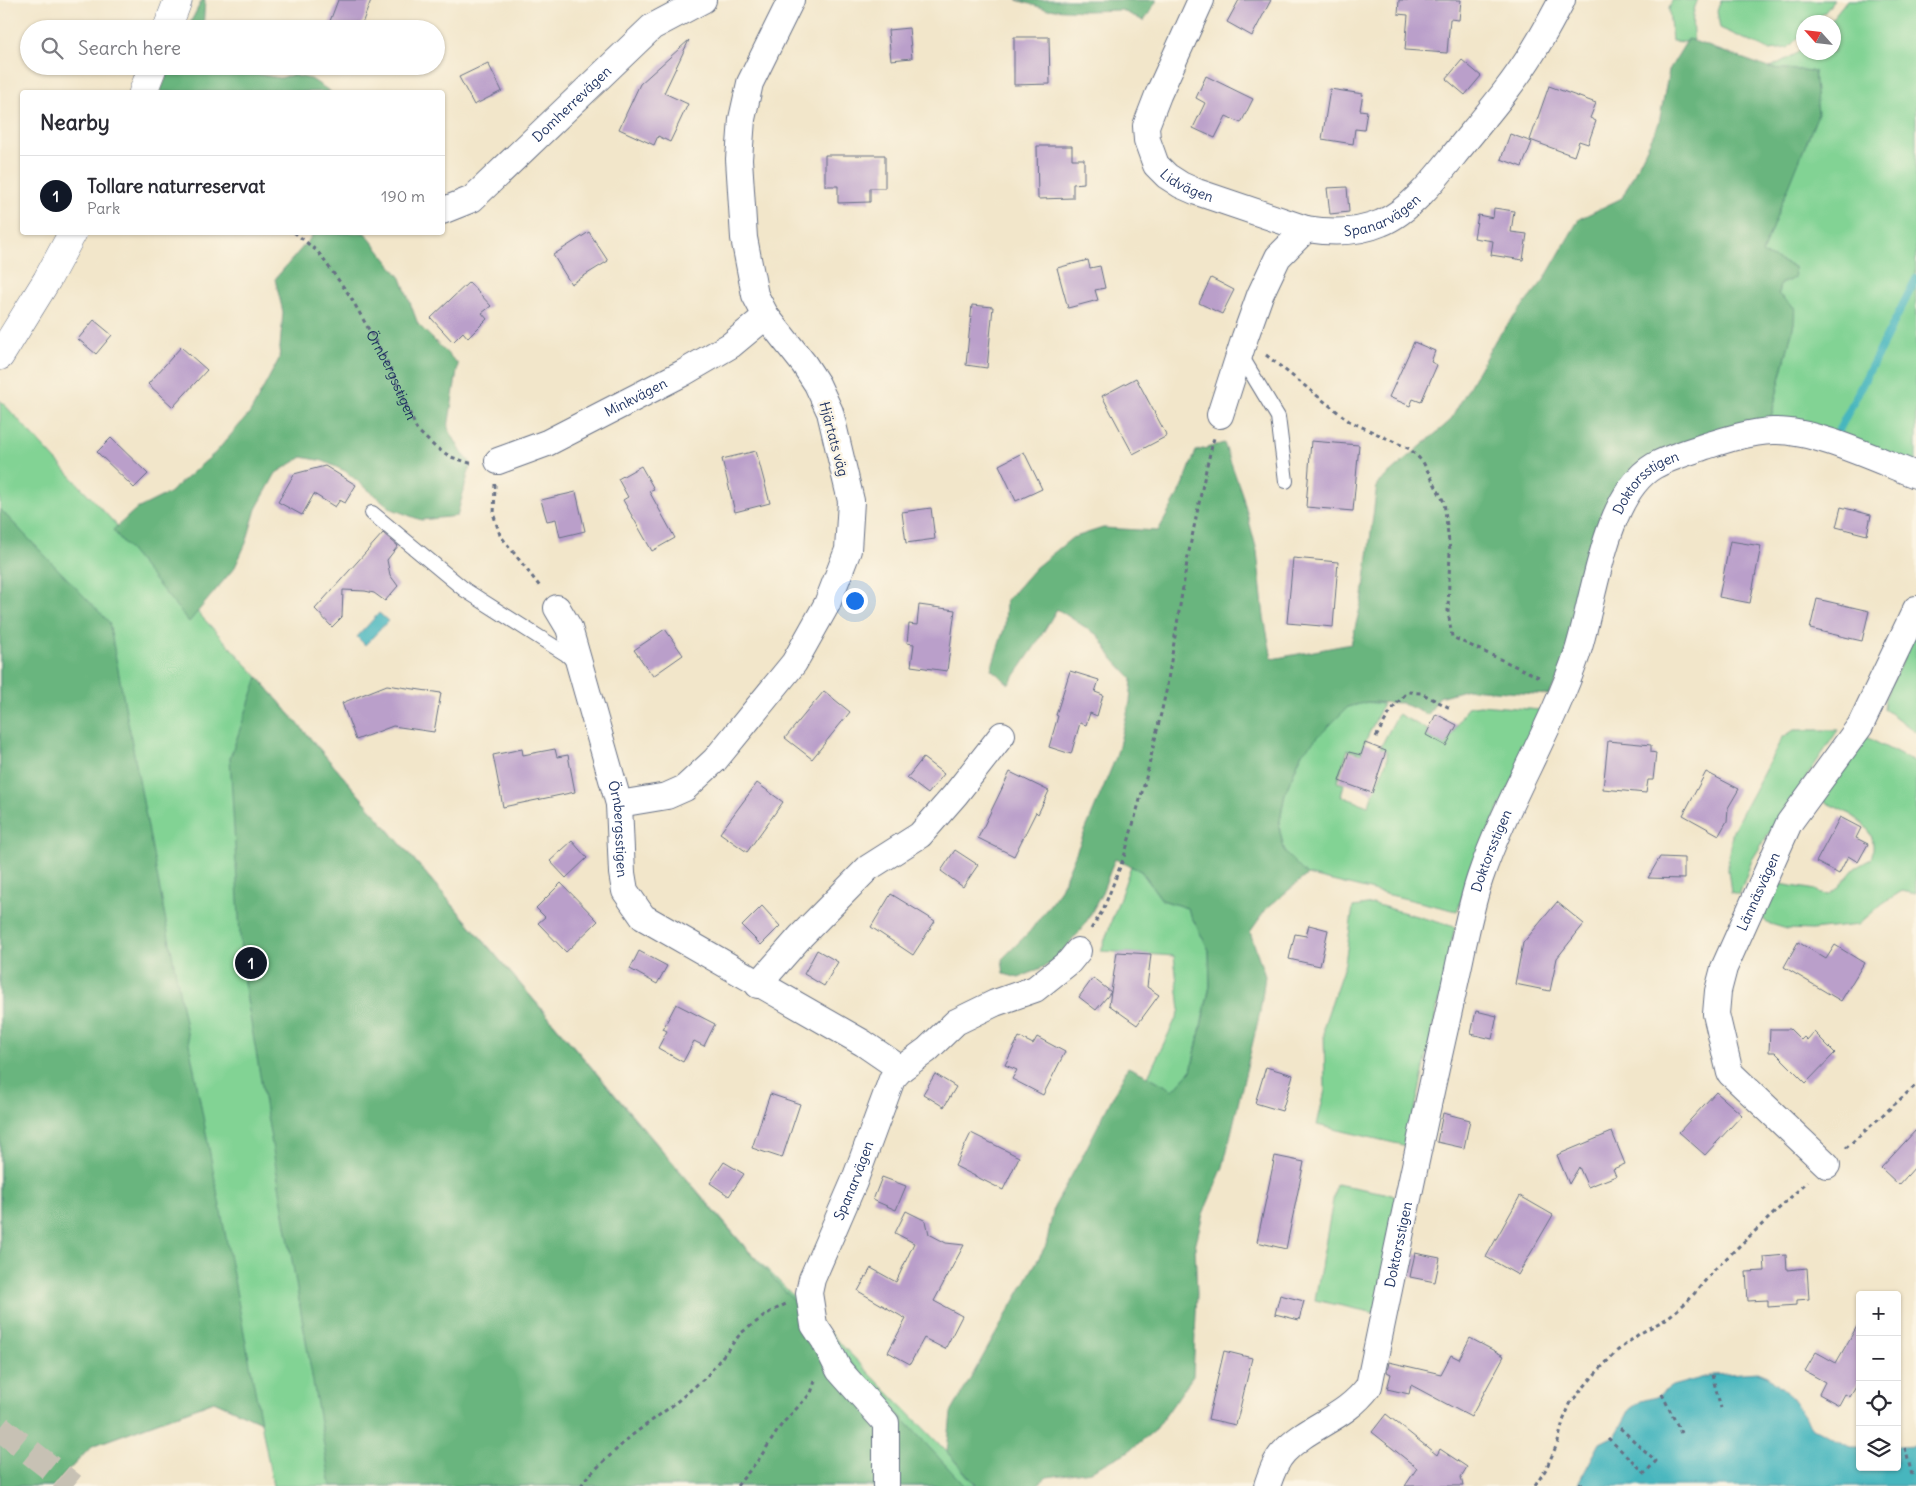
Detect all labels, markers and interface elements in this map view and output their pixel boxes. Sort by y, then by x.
north arrow [1796,15,1841,60]
search box [20,20,445,75]
icon: search [38,34,66,62]
text: Search here [78,36,181,60]
street label: Domherrevägen [528,62,615,146]
text: Nearby [40,109,110,136]
street label: Lidvägen [1156,165,1216,206]
text: Tollare naturreservat [87,174,265,198]
text: 1 [53,186,59,206]
text: 190 m [381,186,425,206]
street label: Spanarvägen [1343,190,1424,240]
text: Park [87,198,120,218]
street label: Örnbergsstigen [362,327,421,423]
street label: Minkvägen [601,374,670,421]
street label: Hjärtats väg [815,400,853,478]
street label: Doktorsstigen [1609,447,1681,517]
your location [842,588,868,614]
street label: Örnbergsstigen [604,778,632,879]
street label: Doktorsstigen [1467,807,1516,894]
street label: Lännäsvägen [1733,849,1784,934]
pin: 1 [235,944,267,982]
street label: Spanarvägen [830,1138,877,1223]
street label: Doktorsstigen [1381,1200,1416,1289]
map controls [1856,1291,1901,1471]
button: + [1856,1291,1901,1336]
button: − [1856,1336,1901,1381]
button: locate [1856,1381,1901,1426]
button: layers [1856,1426,1901,1471]

